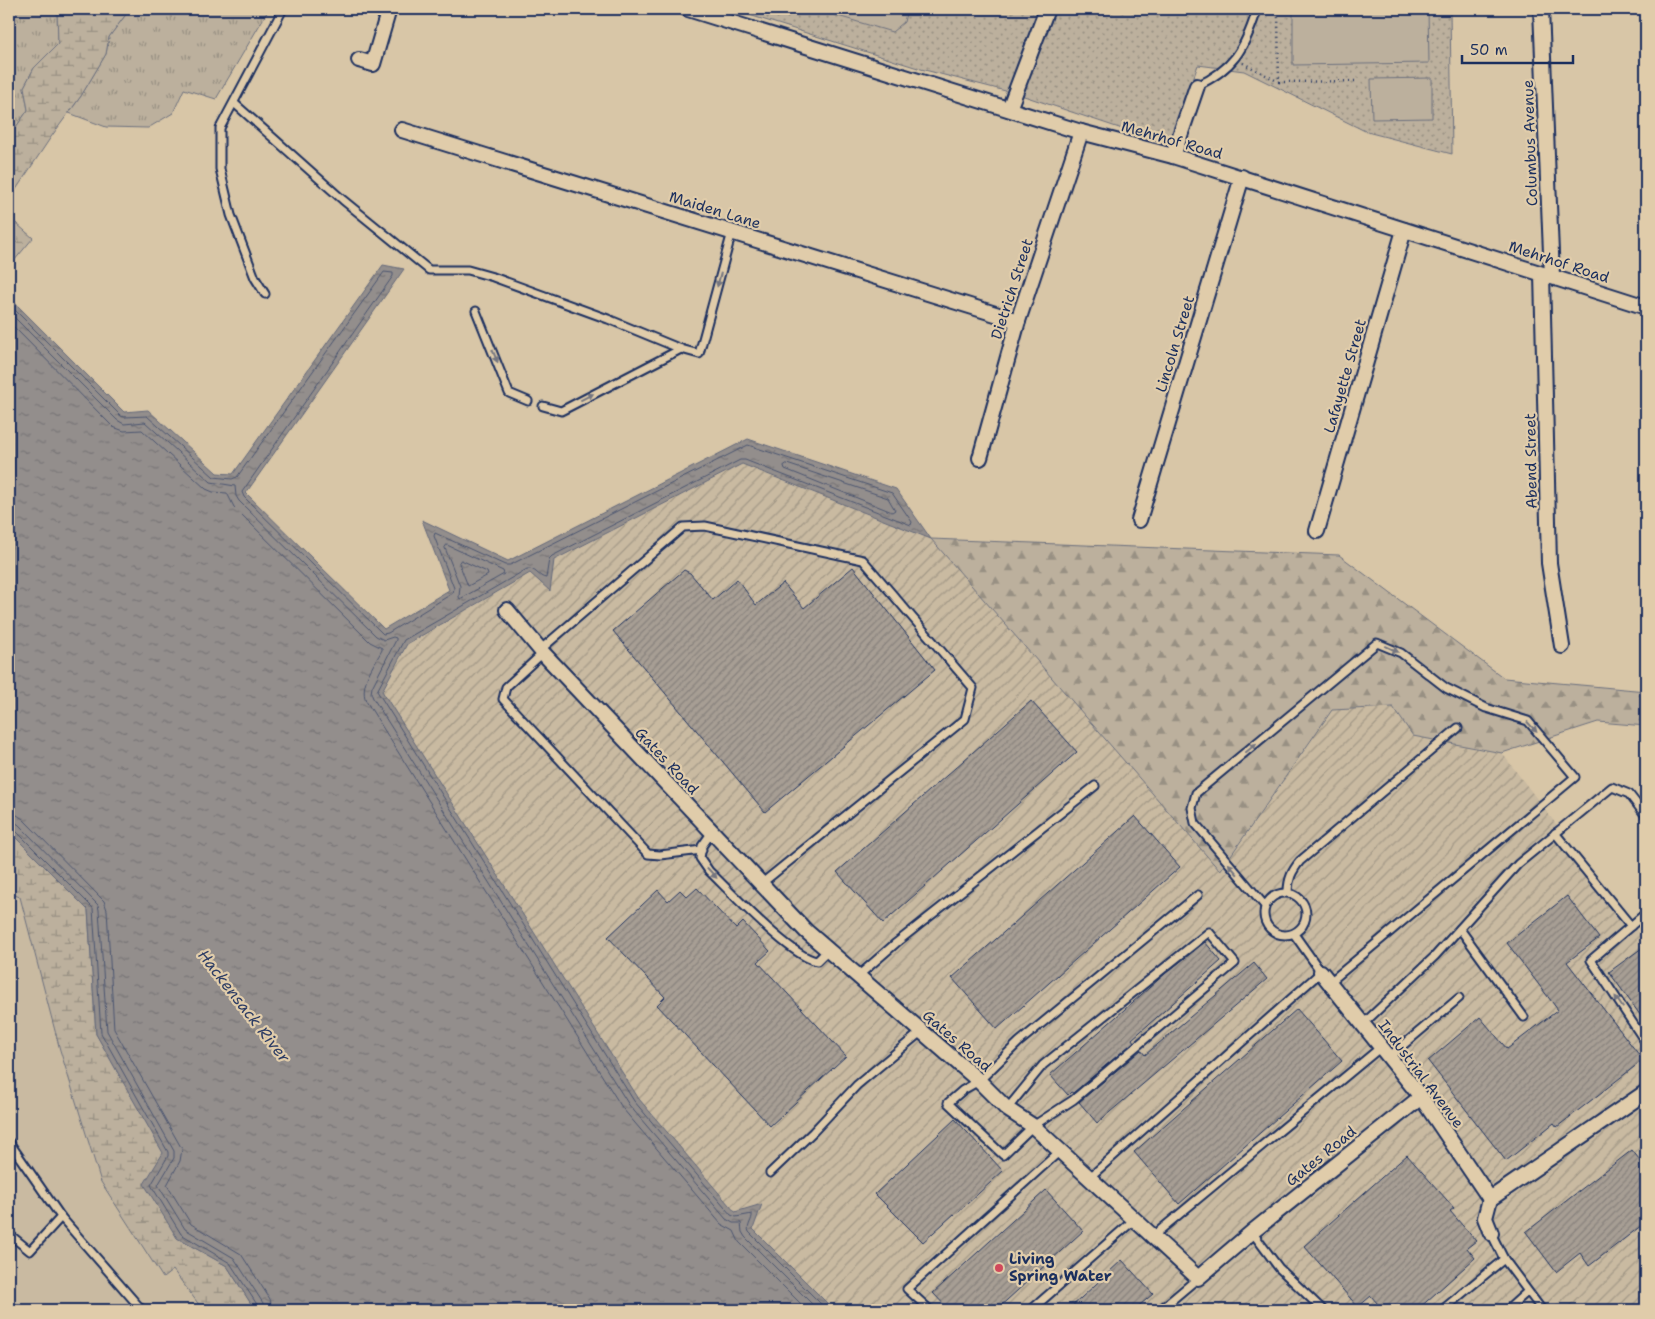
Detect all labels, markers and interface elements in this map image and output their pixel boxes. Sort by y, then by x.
scale bar [1462,32,1574,64]
text: 50 m [1470,40,1508,60]
street label: Columbus Avenue [1518,79,1542,207]
street label: Mehrhof Road [1119,116,1226,164]
street label: Maiden Lane [667,187,763,233]
street label: Dietrich Street [986,236,1038,342]
street label: Mehrhof Road [1506,236,1612,288]
one-way arrow [715,272,723,287]
street label: Lincoln Street [1151,293,1199,395]
street label: Lafayette Street [1319,317,1371,435]
one-way arrow [492,349,500,363]
one-way arrow [580,393,594,401]
street label: Abend Street [1520,413,1542,509]
one-way arrow [1385,646,1399,654]
one-way arrow [1526,720,1538,732]
street label: Gates Road [631,723,704,799]
one-way arrow [1244,742,1257,753]
one-way arrow [1228,863,1239,876]
one-way arrow [706,867,718,879]
water label: Hackensack River [193,945,295,1067]
one-way arrow [1614,995,1624,1009]
street label: Gates Road [918,1006,996,1077]
street label: Industrial Avenue [1374,1016,1468,1132]
street label: Gates Road [1282,1121,1361,1191]
place label: Living Spring Water [1009,1249,1112,1286]
marker: Living Spring Water [993,1262,1005,1274]

